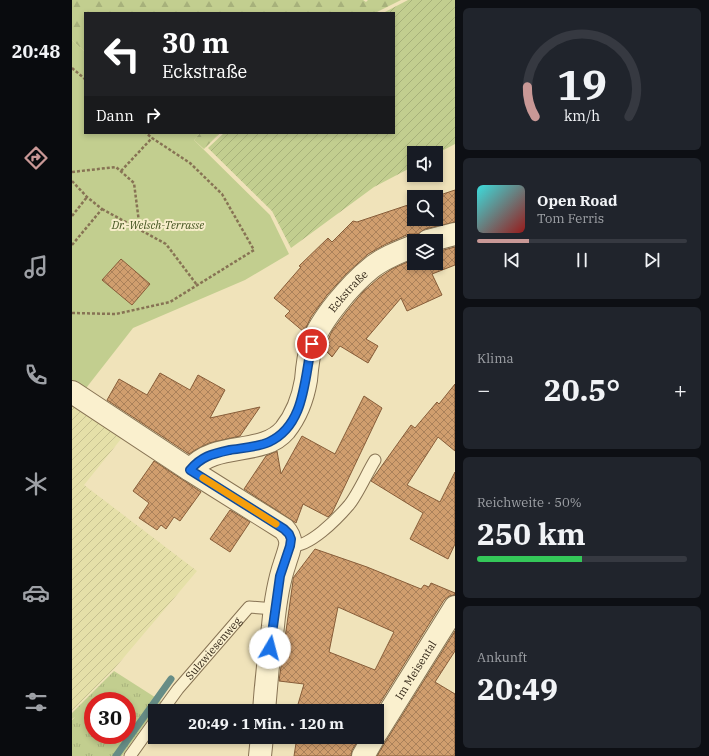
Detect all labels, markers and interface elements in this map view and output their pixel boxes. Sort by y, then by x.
text: 30 m [162,24,229,61]
icon: left [96,28,148,80]
text: 20:48 [12,40,60,63]
text: 19 [557,57,607,111]
text: Eckstraße [162,60,247,83]
icon: right [142,104,164,126]
text: km/h [564,105,600,124]
text: Dann [96,106,134,125]
icon: directions [22,144,50,172]
map controls [407,146,443,270]
button: sound [407,146,443,182]
button: search [407,190,443,226]
text: Open Road [537,191,617,210]
text: Tom Ferris [537,210,604,227]
park label: Dr.-Welsch-Terrasse [111,218,204,232]
button: layers [407,234,443,270]
icon: previous [501,249,523,271]
icon: pause [571,249,593,271]
icon: next [641,249,663,271]
icon: music [22,253,50,281]
street label: Eckstraße [325,267,371,315]
pin [295,327,329,361]
icon: arrive [301,333,323,355]
text: Klima [477,350,514,367]
icon: phone [22,361,50,389]
text: 20.5° [544,370,620,409]
text: − [477,375,490,404]
text: + [674,375,687,404]
icon: climate [22,470,50,498]
text: Reichweite · 50% [477,494,582,511]
text: 250 km [477,514,586,553]
icon: car [22,579,50,607]
street label: Sulzwiesenweg [182,614,244,683]
position arrow [249,627,291,669]
street label: Im Meisental [392,638,439,702]
text: Ankunft [477,649,527,666]
text: 20:49 [477,669,558,708]
icon: filters [22,688,50,716]
speed limit sign: 30 [84,692,136,744]
text: 20:49 · 1 Min. · 120 m [188,714,344,733]

